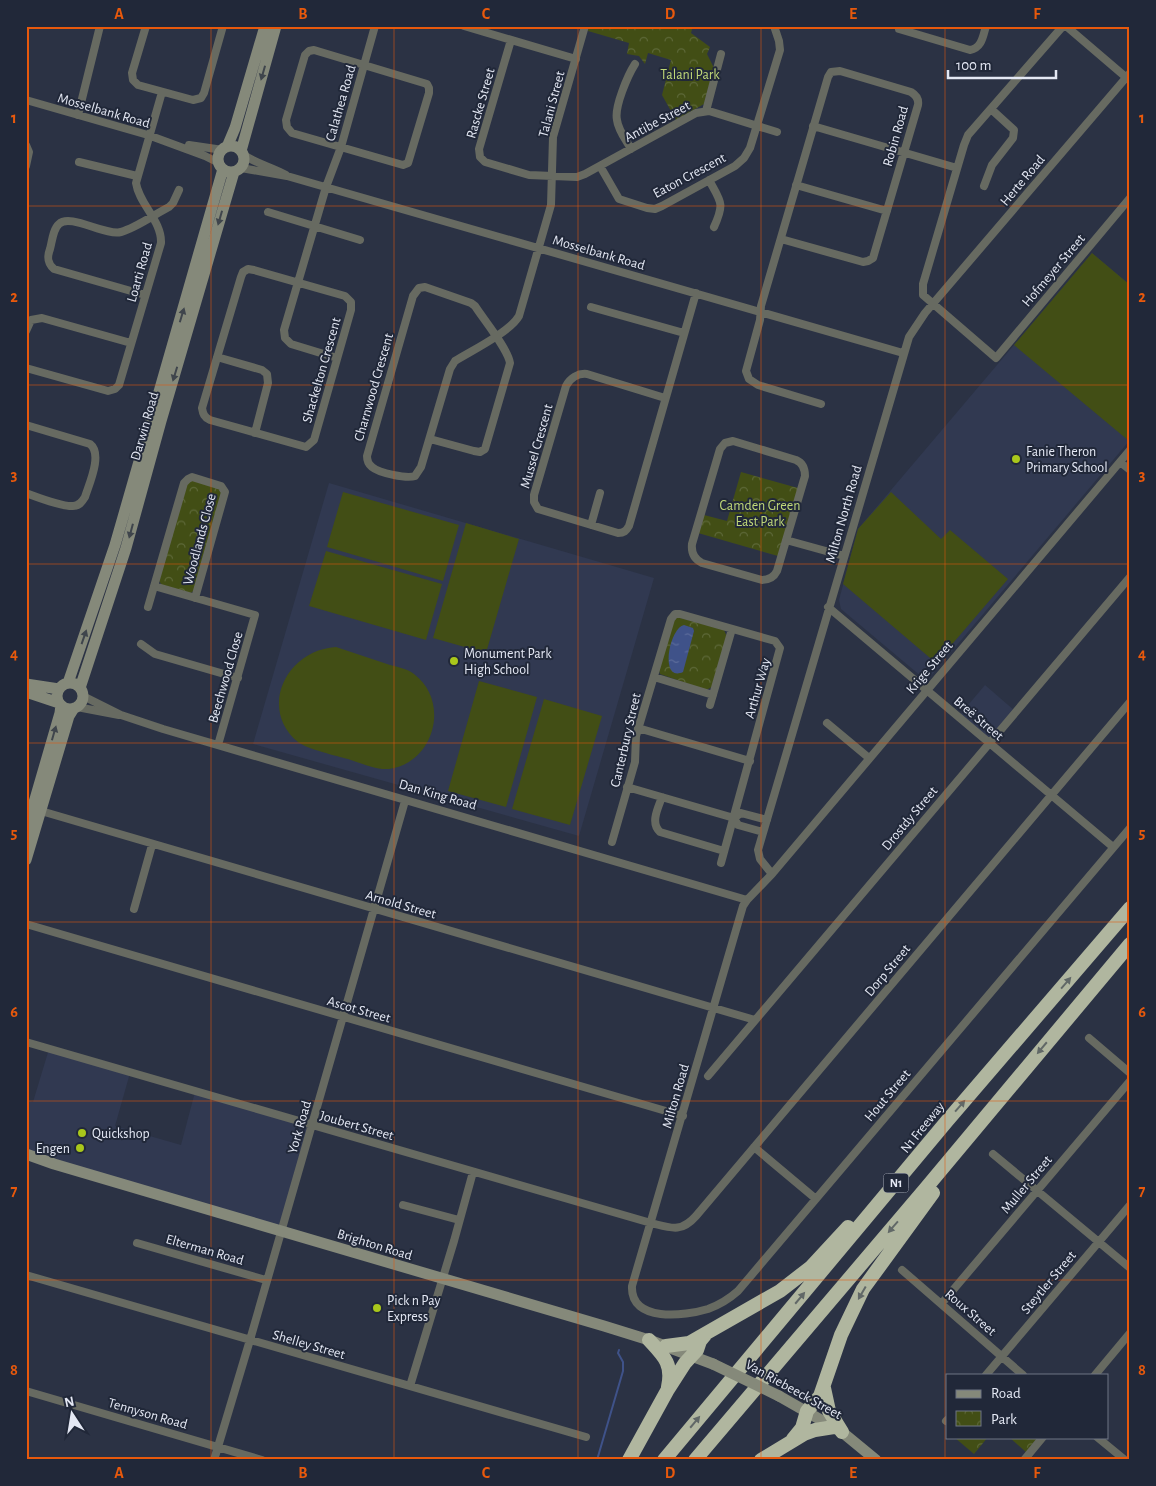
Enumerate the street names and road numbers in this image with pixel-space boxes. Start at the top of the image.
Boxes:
street label: Calathea Road [323,64,359,143]
street label: Rascke Street [464,66,498,140]
street label: Talani Street [536,69,568,139]
street label: Mosselbank Road [56,91,151,131]
street label: Antibe Street [622,99,693,145]
street label: Robin Road [881,104,911,168]
street label: Eaton Crescent [651,151,729,201]
street label: Herte Road [998,153,1048,209]
street label: Hofmeyer Street [1020,231,1088,310]
street label: Mosselbank Road [551,233,646,273]
street label: Loarti Road [125,241,155,304]
street label: Shackelton Crescent [300,316,344,425]
street label: Charnwood Crescent [352,331,396,443]
street label: Darwin Road [129,391,161,462]
street label: Mussel Crescent [518,402,556,490]
street label: Milton North Road [823,464,865,565]
street label: Woodlands Close [181,492,219,586]
street label: Beechwood Close [206,630,246,725]
street label: Krige Street [904,638,956,697]
street label: Arthur Way [743,656,773,720]
street label: Canterbury Street [608,691,644,789]
street label: Breë Street [951,694,1006,744]
street label: Dan King Road [397,777,478,813]
street label: Drostdy Street [879,784,941,853]
street label: Arnold Street [364,888,438,922]
street label: Dorp Street [862,942,914,999]
street label: Ascot Street [325,994,393,1026]
street label: Milton Road [660,1062,692,1130]
street label: Hout Street [862,1067,914,1124]
street label: York Road [286,1099,314,1155]
street label: N1 Freeway [898,1099,947,1156]
street label: Joubert Street [318,1109,396,1143]
street label: Muller Street [999,1153,1055,1216]
road number: N1 [884,1174,908,1192]
street label: Brighton Road [335,1227,414,1263]
street label: Elterman Road [164,1232,245,1268]
street label: Steytler Street [1019,1248,1079,1317]
street label: Roux Street [942,1287,999,1339]
street label: Shelley Street [271,1328,347,1362]
street label: Van Riebeeck Street [743,1358,844,1422]
street label: Tennyson Road [107,1396,189,1432]

